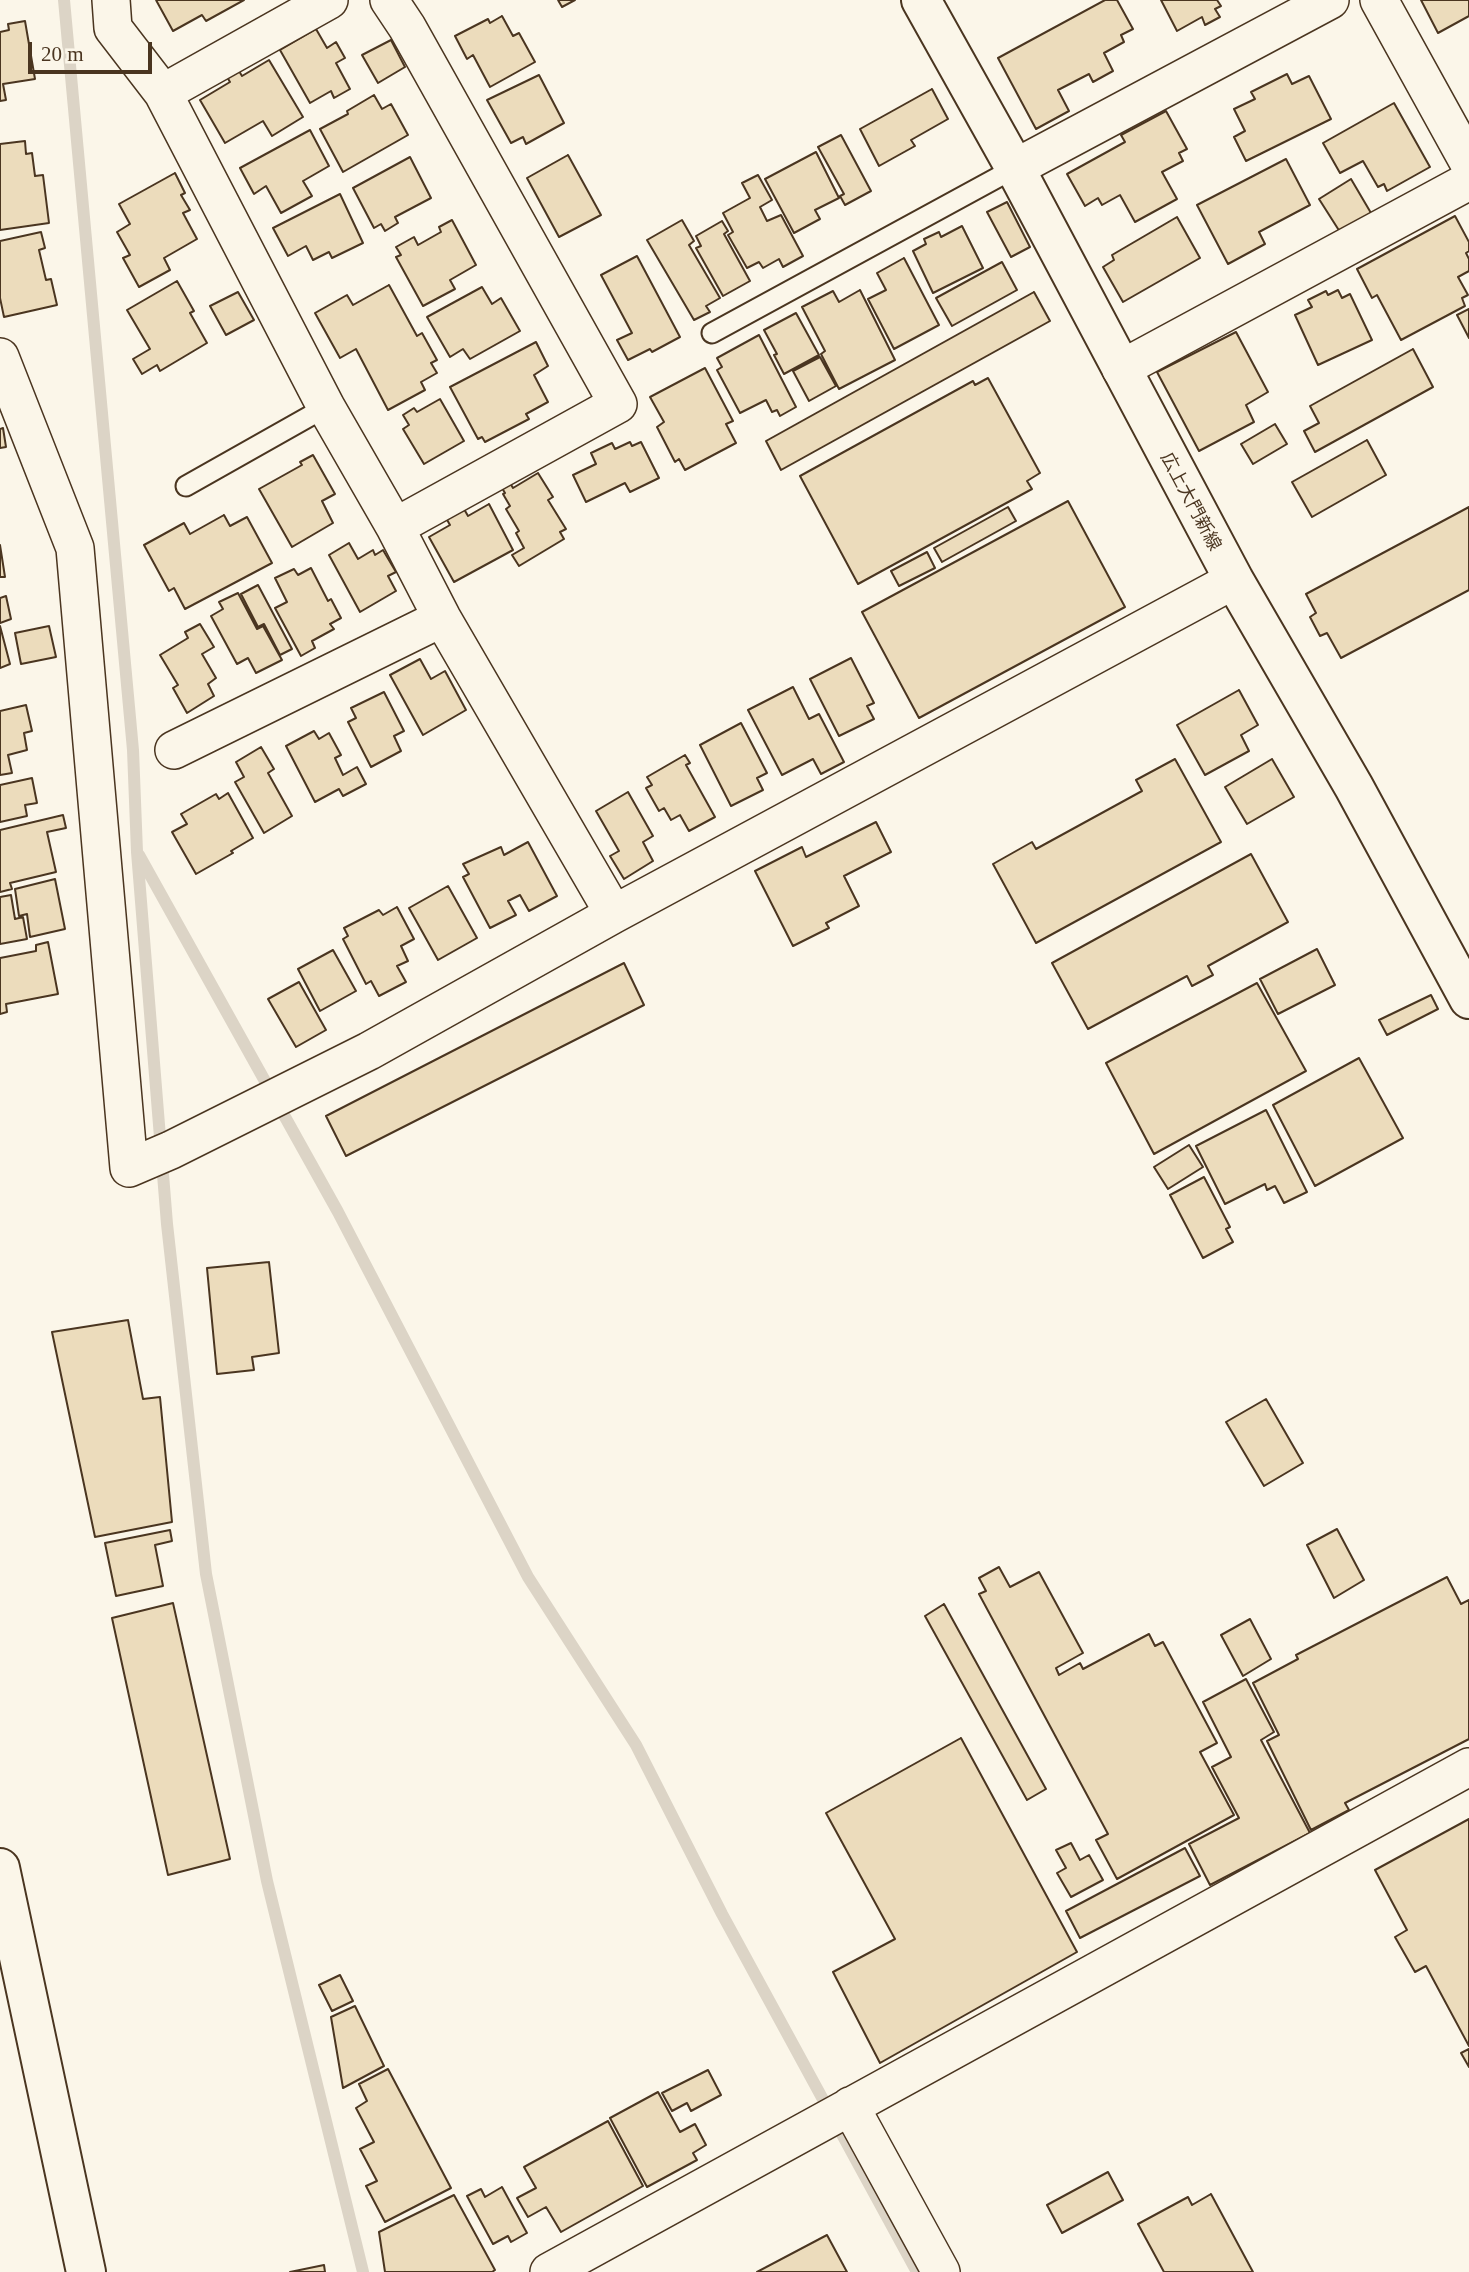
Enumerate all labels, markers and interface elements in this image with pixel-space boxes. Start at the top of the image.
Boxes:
scale bar [32,28,156,72]
text: 20 m [41,42,84,66]
street label: 広上大門新線 [1157,448,1227,554]

